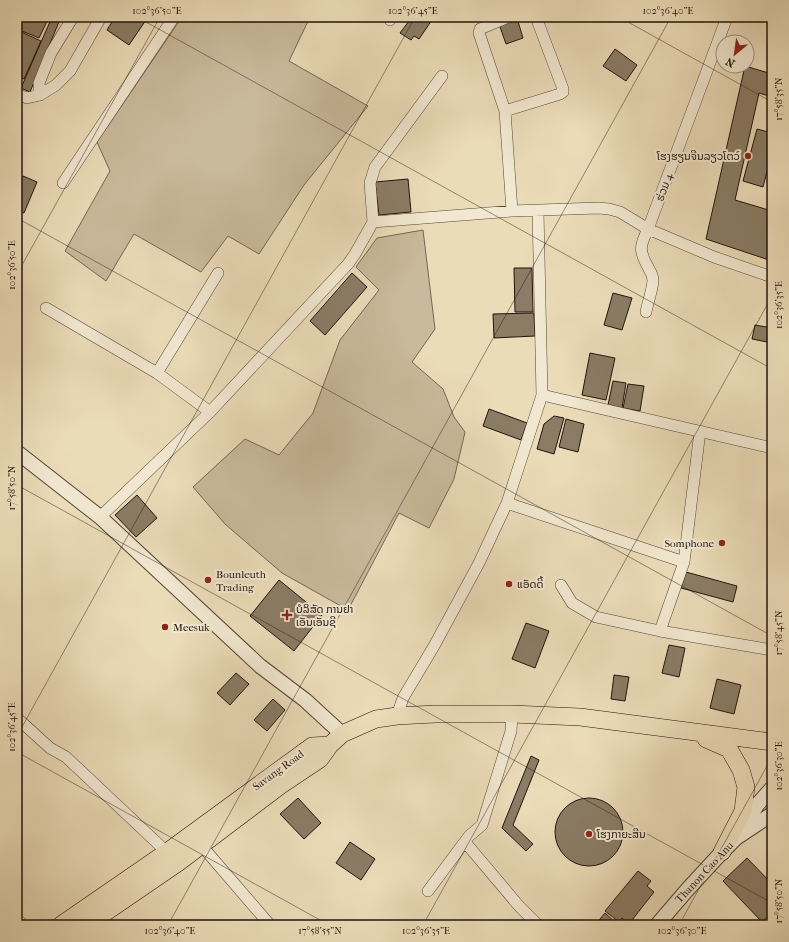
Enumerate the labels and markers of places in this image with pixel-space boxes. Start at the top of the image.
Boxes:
place label: ໂຮງຮຽນຈີນລຽວໂຕວ໌ [656,150,740,163]
marker: ໂຮງຮຽນຈີນລຽວໂຕວ໌ [743,151,753,161]
place label: Somphone [664,537,715,550]
marker: Somphone [717,538,727,548]
place label: Bounleuth Trading [216,568,267,594]
marker: Bounleuth Trading [203,575,213,585]
place label: ແອັດດີ້ [517,575,544,591]
marker: ແອັດດີ້ [504,579,514,589]
place label: ບໍລິສັດ ການຢາ ເອັນເອັນຊີ [296,603,353,629]
marker: ບໍລິສັດ ການຢາ ເອັນເອັນຊີ [281,609,293,621]
place label: Meesuk [173,621,210,634]
marker: Meesuk [160,622,170,632]
place label: ໂຮງກາຍະສີນ [596,828,646,841]
marker: ໂຮງກາຍະສີນ [584,829,594,839]

